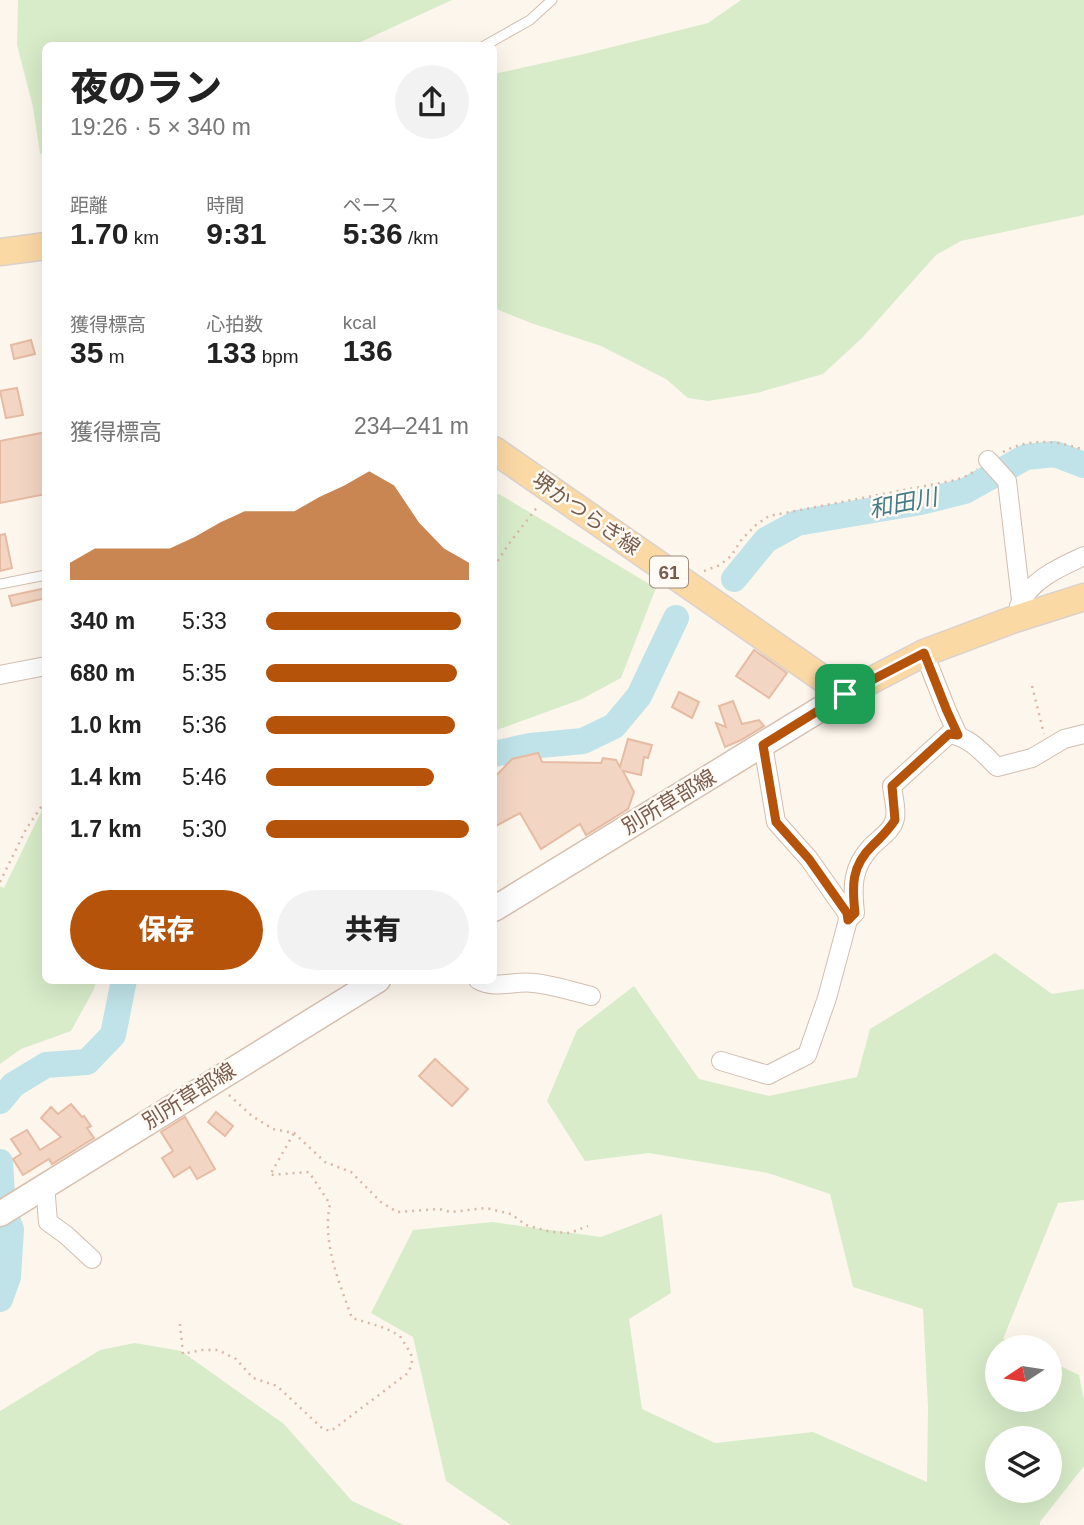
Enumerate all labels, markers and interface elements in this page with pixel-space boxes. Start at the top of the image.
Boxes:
button: share [395,65,469,139]
text: 夜のラン [70,67,222,109]
text: 19:26 · 5 × 340 m [70,114,251,140]
text: 距離 [70,195,108,216]
text: 時間 [206,195,244,216]
text: ペース [343,195,399,216]
text: 1.70 [70,217,128,250]
text: 9:31 [206,217,266,250]
text: 5:36 [343,217,403,250]
text: km [128,227,159,248]
text: /km [403,227,439,248]
text: kcal [343,312,376,333]
text: 獲得標高 [70,314,146,335]
text: 心拍数 [206,314,263,335]
text: 136 [343,334,393,367]
text: 35 [70,336,103,369]
text: 133 [206,336,256,369]
text: m [103,346,124,367]
text: bpm [256,346,299,367]
text: 234–241 m [354,413,469,439]
text: 獲得標高 [70,419,162,445]
street label: 堺かつらぎ線 [528,468,644,559]
water label: 和田川 [867,483,942,522]
road number: 61 [650,556,688,587]
text: 340 m [70,608,135,634]
text: 5:33 [182,608,227,634]
text: 680 m [70,660,135,686]
text: 5:35 [182,660,227,686]
pin [815,664,875,724]
icon: arrive [826,675,864,713]
text: 1.0 km [70,712,142,738]
text: 5:36 [182,712,227,738]
text: 1.4 km [70,764,142,790]
text: 5:46 [182,764,227,790]
street label: 別所草部線 [618,765,720,838]
text: 1.7 km [70,816,142,842]
text: 5:30 [182,816,227,842]
button: 保存 [70,890,263,970]
button: 共有 [277,890,469,970]
street label: 別所草部線 [138,1058,239,1133]
north arrow [985,1335,1062,1412]
map controls [985,1335,1062,1503]
button: layers [985,1426,1062,1503]

